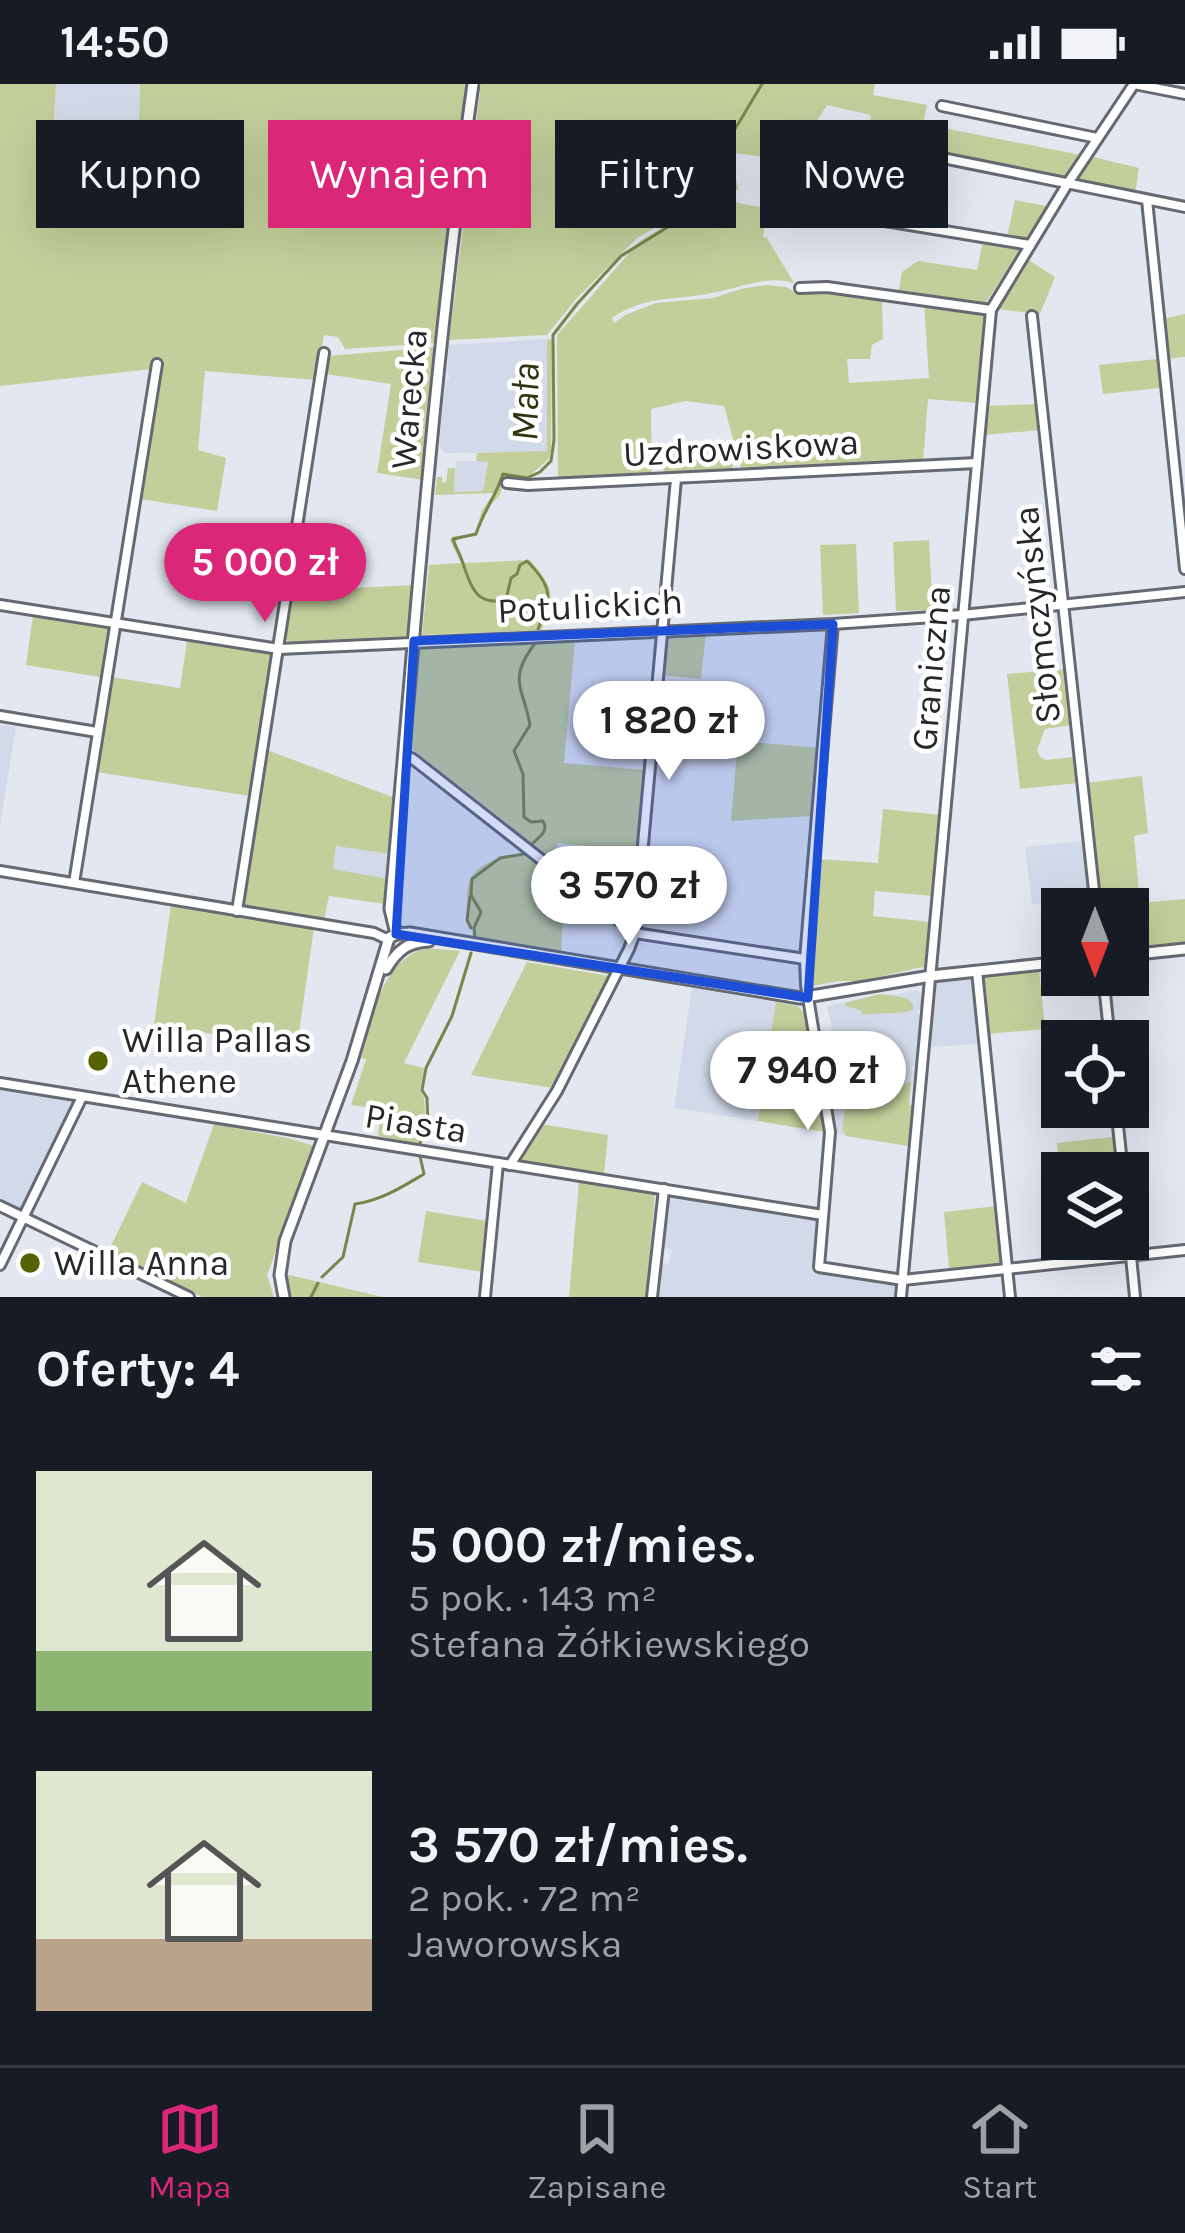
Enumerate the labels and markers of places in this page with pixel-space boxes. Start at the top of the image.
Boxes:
pin: 5 000 zł [141,523,389,625]
pin: 1 820 zł [545,681,793,783]
pin: 3 570 zł [505,846,753,948]
place label: Willa Pallas Athene [122,1019,312,1102]
pin: 7 940 zł [684,1031,932,1133]
marker: Willa Pallas Athene [85,1048,111,1074]
place label: Willa Anna [54,1242,229,1284]
marker: Willa Anna [17,1250,43,1276]

